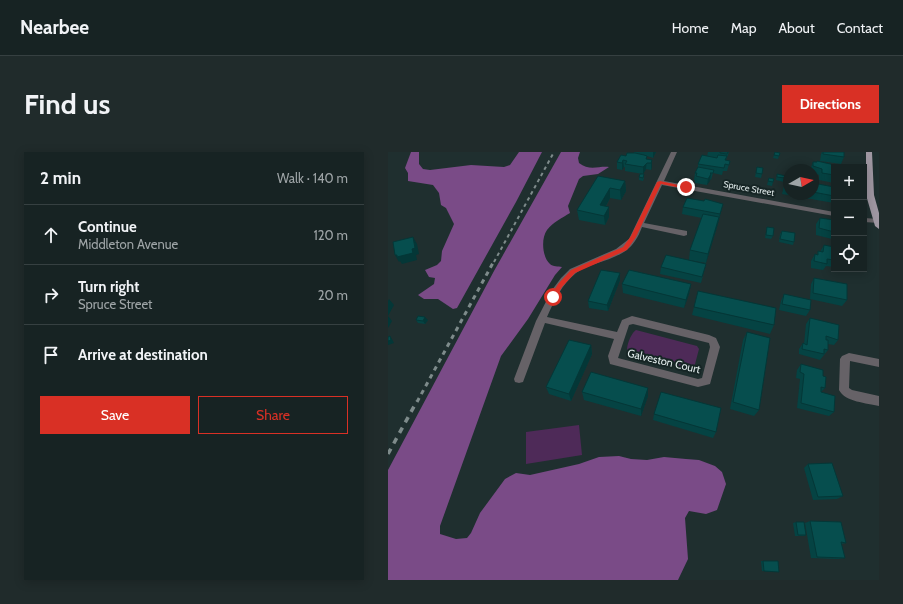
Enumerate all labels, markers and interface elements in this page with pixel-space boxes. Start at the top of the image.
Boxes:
text: Nearbee [20,16,89,39]
text: Home [672,19,709,37]
text: Map [731,19,756,37]
text: About [778,19,815,37]
text: Contact [837,19,883,37]
button: Directions [782,85,879,123]
text: Find us [24,87,110,121]
north arrow [783,164,819,200]
map controls [831,164,867,272]
button: + [831,164,867,200]
text: 2 min [40,168,81,188]
text: Walk · 140 m [277,170,348,186]
route end [677,178,695,196]
street label: Spruce Street [723,178,775,198]
button: − [831,200,867,236]
text: Continue [78,218,137,236]
icon: ahead [40,224,62,246]
text: 120 m [314,227,348,243]
text: Middleton Avenue [78,236,178,252]
button: locate [831,236,867,272]
text: Turn right [78,278,139,296]
icon: right [40,284,62,306]
text: 20 m [318,287,348,303]
route start [544,288,562,306]
text: Spruce Street [78,296,152,312]
icon: arrive [40,344,62,366]
text: Arrive at destination [78,346,208,364]
street label: Galveston Court [626,346,702,376]
button: Save [40,396,190,434]
button: Share [198,396,348,434]

